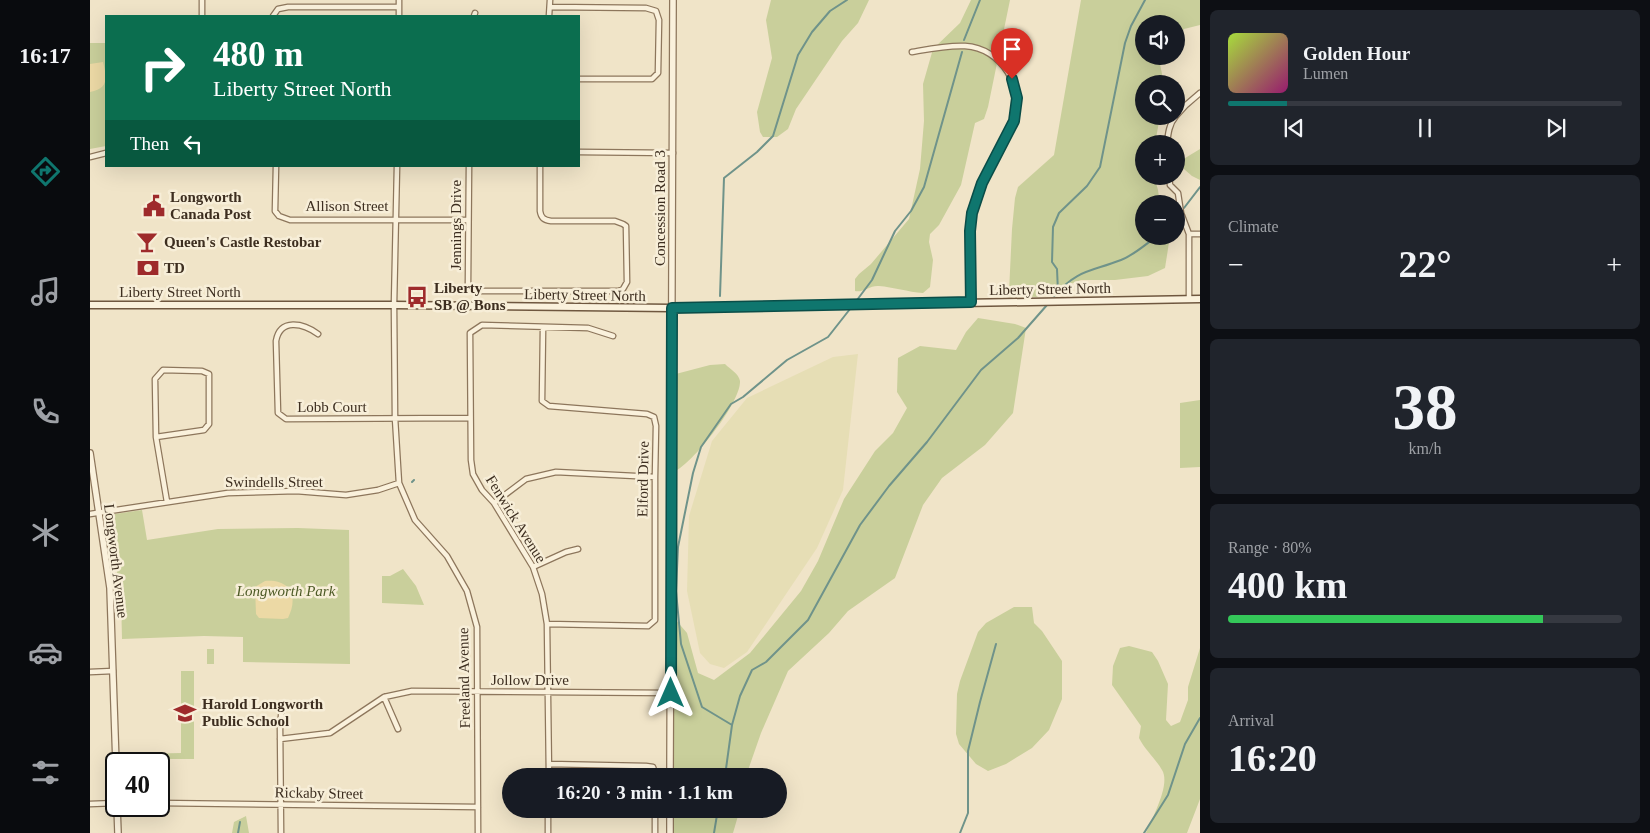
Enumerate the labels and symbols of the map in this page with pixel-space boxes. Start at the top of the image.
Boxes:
pin [991,28,1033,79]
street label: Concession Road 3 [652,150,668,266]
street label: Jennings Drive [448,179,464,270]
place label: Longworth Canada Post [170,189,251,222]
public building icon: Longworth Canada Post [141,193,167,219]
street label: Allison Street [306,198,389,214]
bar icon: Queen's Castle Restobar [134,229,160,255]
place label: Queen's Castle Restobar [164,234,322,250]
bank icon: TD [135,255,161,281]
place label: TD [164,260,185,276]
place label: Liberty SB @ Bons [434,280,506,313]
street label: Liberty Street North [989,280,1111,298]
street label: Liberty Street North [119,284,241,300]
bus stop icon: Liberty SB @ Bons [404,284,430,310]
street label: Liberty Street North [524,286,646,304]
street label: Lobb Court [297,399,368,415]
street label: Elford Drive [634,440,652,517]
street label: Fenwick Avenue [483,472,549,566]
street label: Swindells Street [225,474,324,490]
street label: Longworth Avenue [101,503,131,619]
park label: Longworth Park [236,583,336,599]
street label: Freeland Avenue [455,627,473,729]
position arrow [644,666,696,718]
street label: Jollow Drive [491,672,569,688]
place label: Harold Longworth Public School [202,696,324,729]
school or university icon: Harold Longworth Public School [172,700,198,726]
speed limit sign: 40 [105,752,170,817]
street label: Rickaby Street [274,784,364,802]

